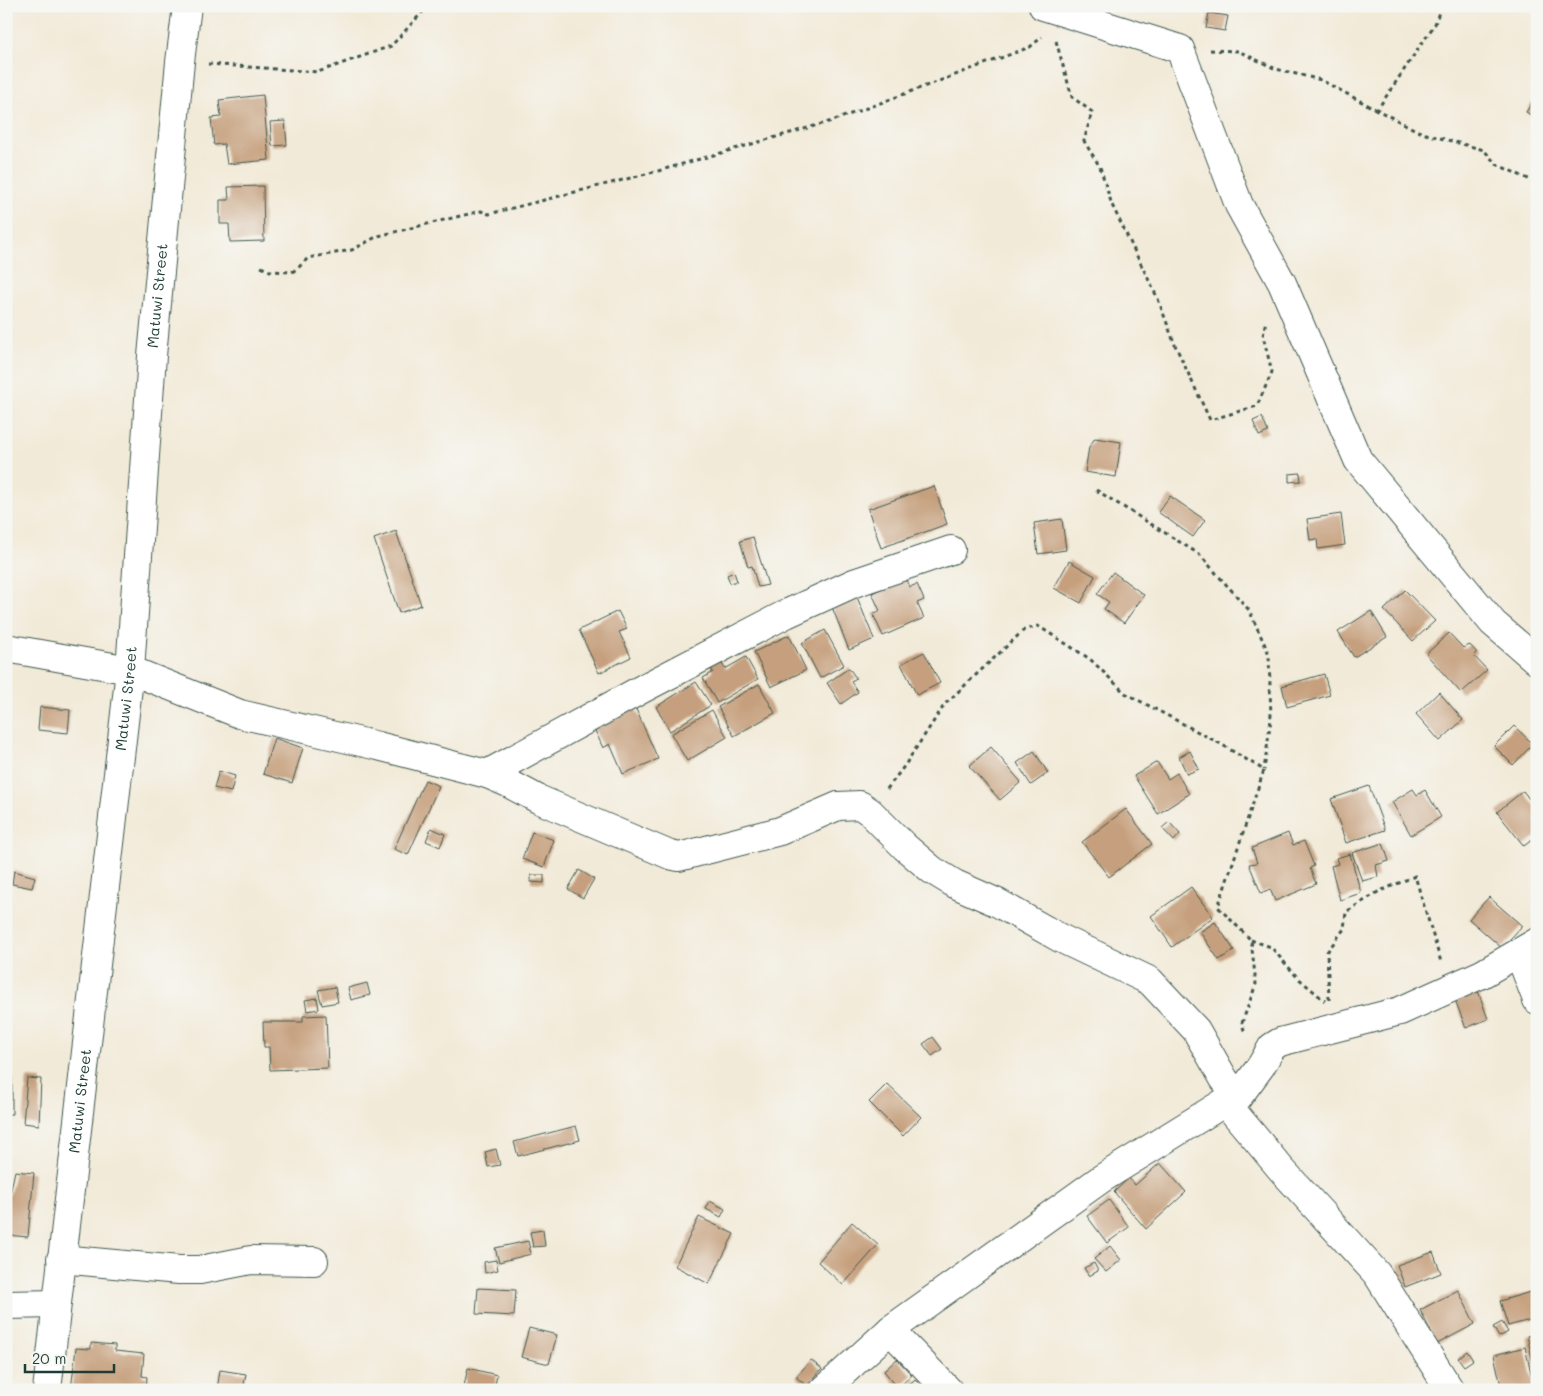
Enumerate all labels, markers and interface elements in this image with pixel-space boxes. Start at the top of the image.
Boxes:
street label: Matuwi Street [142,243,172,349]
street label: Matuwi Street [110,646,141,752]
street label: Matuwi Street [63,1048,95,1154]
scale bar [25,1341,114,1373]
text: 20 m [32,1348,66,1368]

